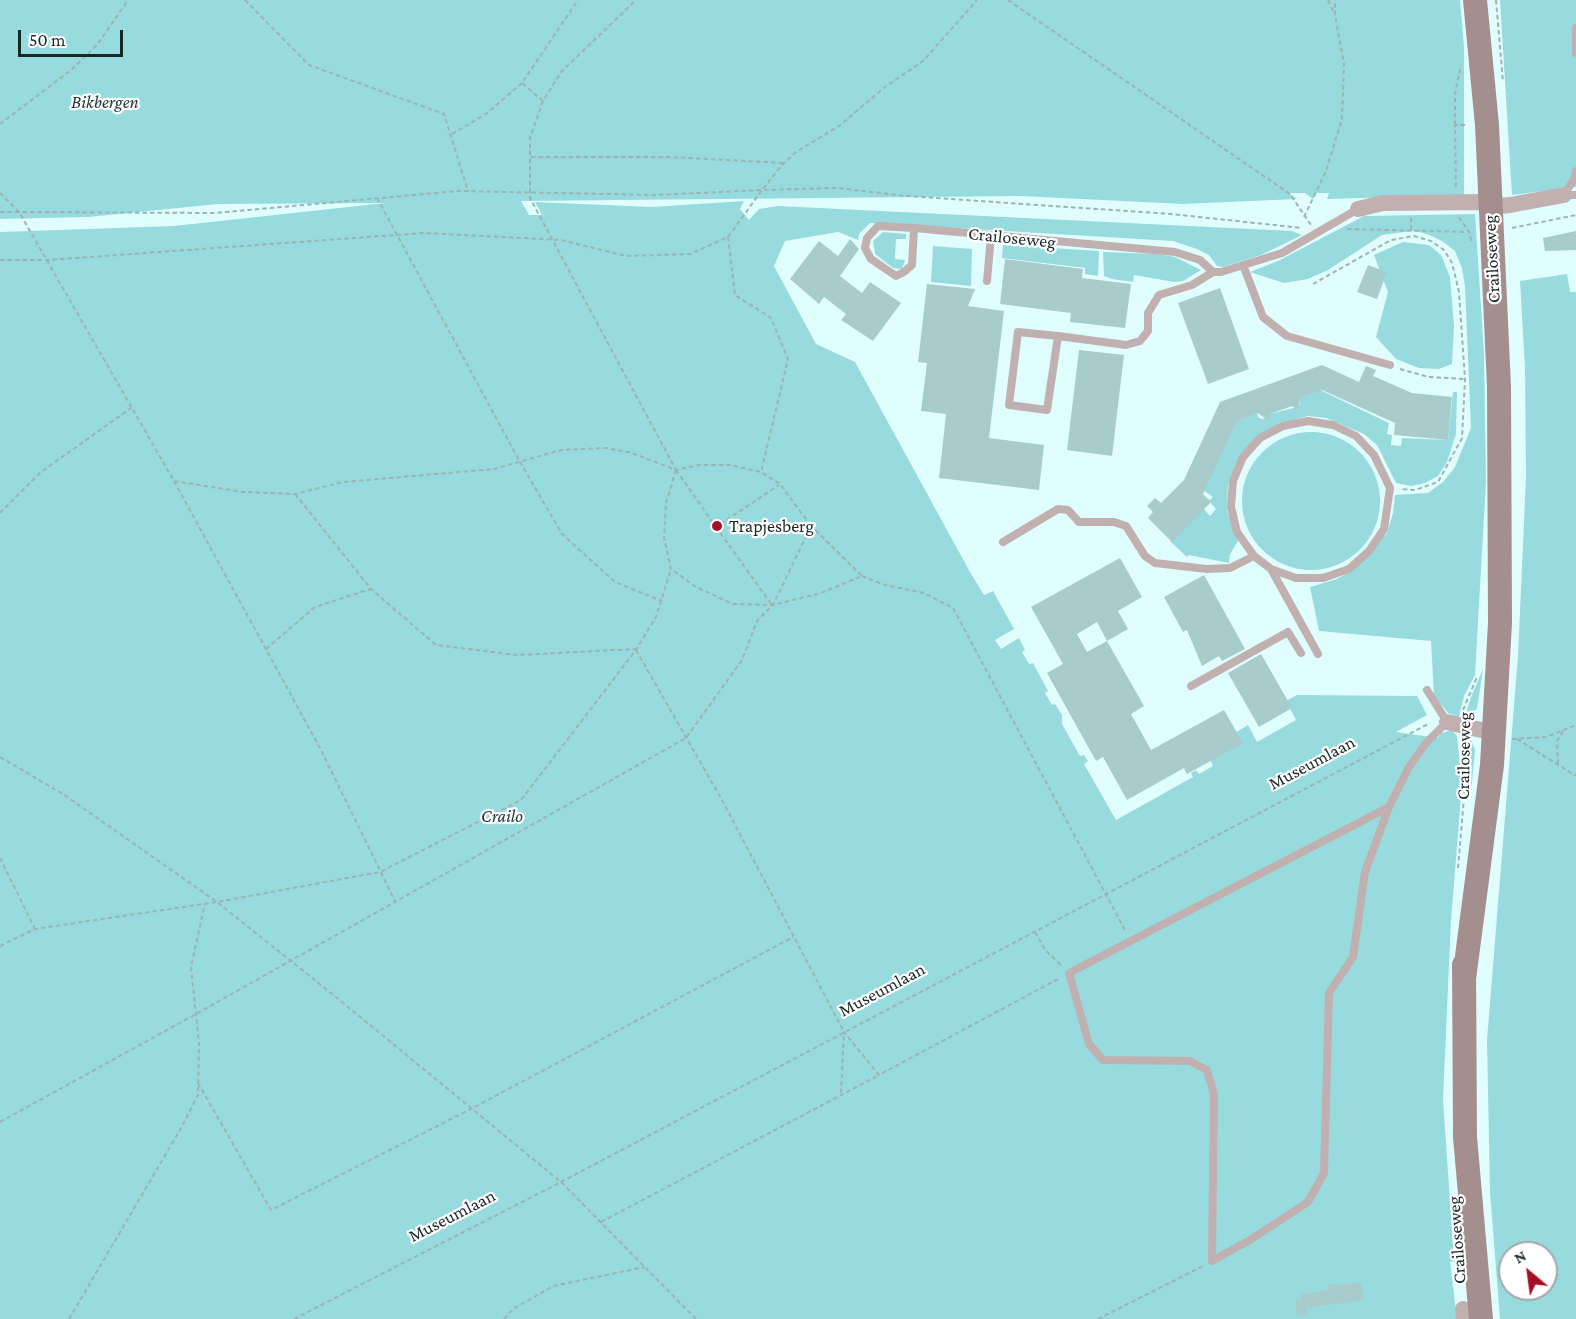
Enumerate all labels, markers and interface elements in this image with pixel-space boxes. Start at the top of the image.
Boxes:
scale bar [21,18,126,56]
text: 50 m [29,30,66,50]
park label: Bikbergen [71,91,139,113]
street label: Crailoseweg [1479,214,1505,304]
street label: Crailoseweg [967,223,1057,253]
place label: Trapjesberg [729,515,814,537]
marker: Trapjesberg [710,519,724,533]
street label: Crailoseweg [1452,712,1476,800]
street label: Museumlaan [1265,731,1359,795]
park label: Crailo [481,805,523,827]
street label: Museumlaan [835,958,929,1022]
street label: Museumlaan [405,1185,499,1247]
street label: Crailoseweg [1443,1195,1471,1285]
north arrow [1498,1241,1558,1301]
text: N [1511,1246,1529,1267]

